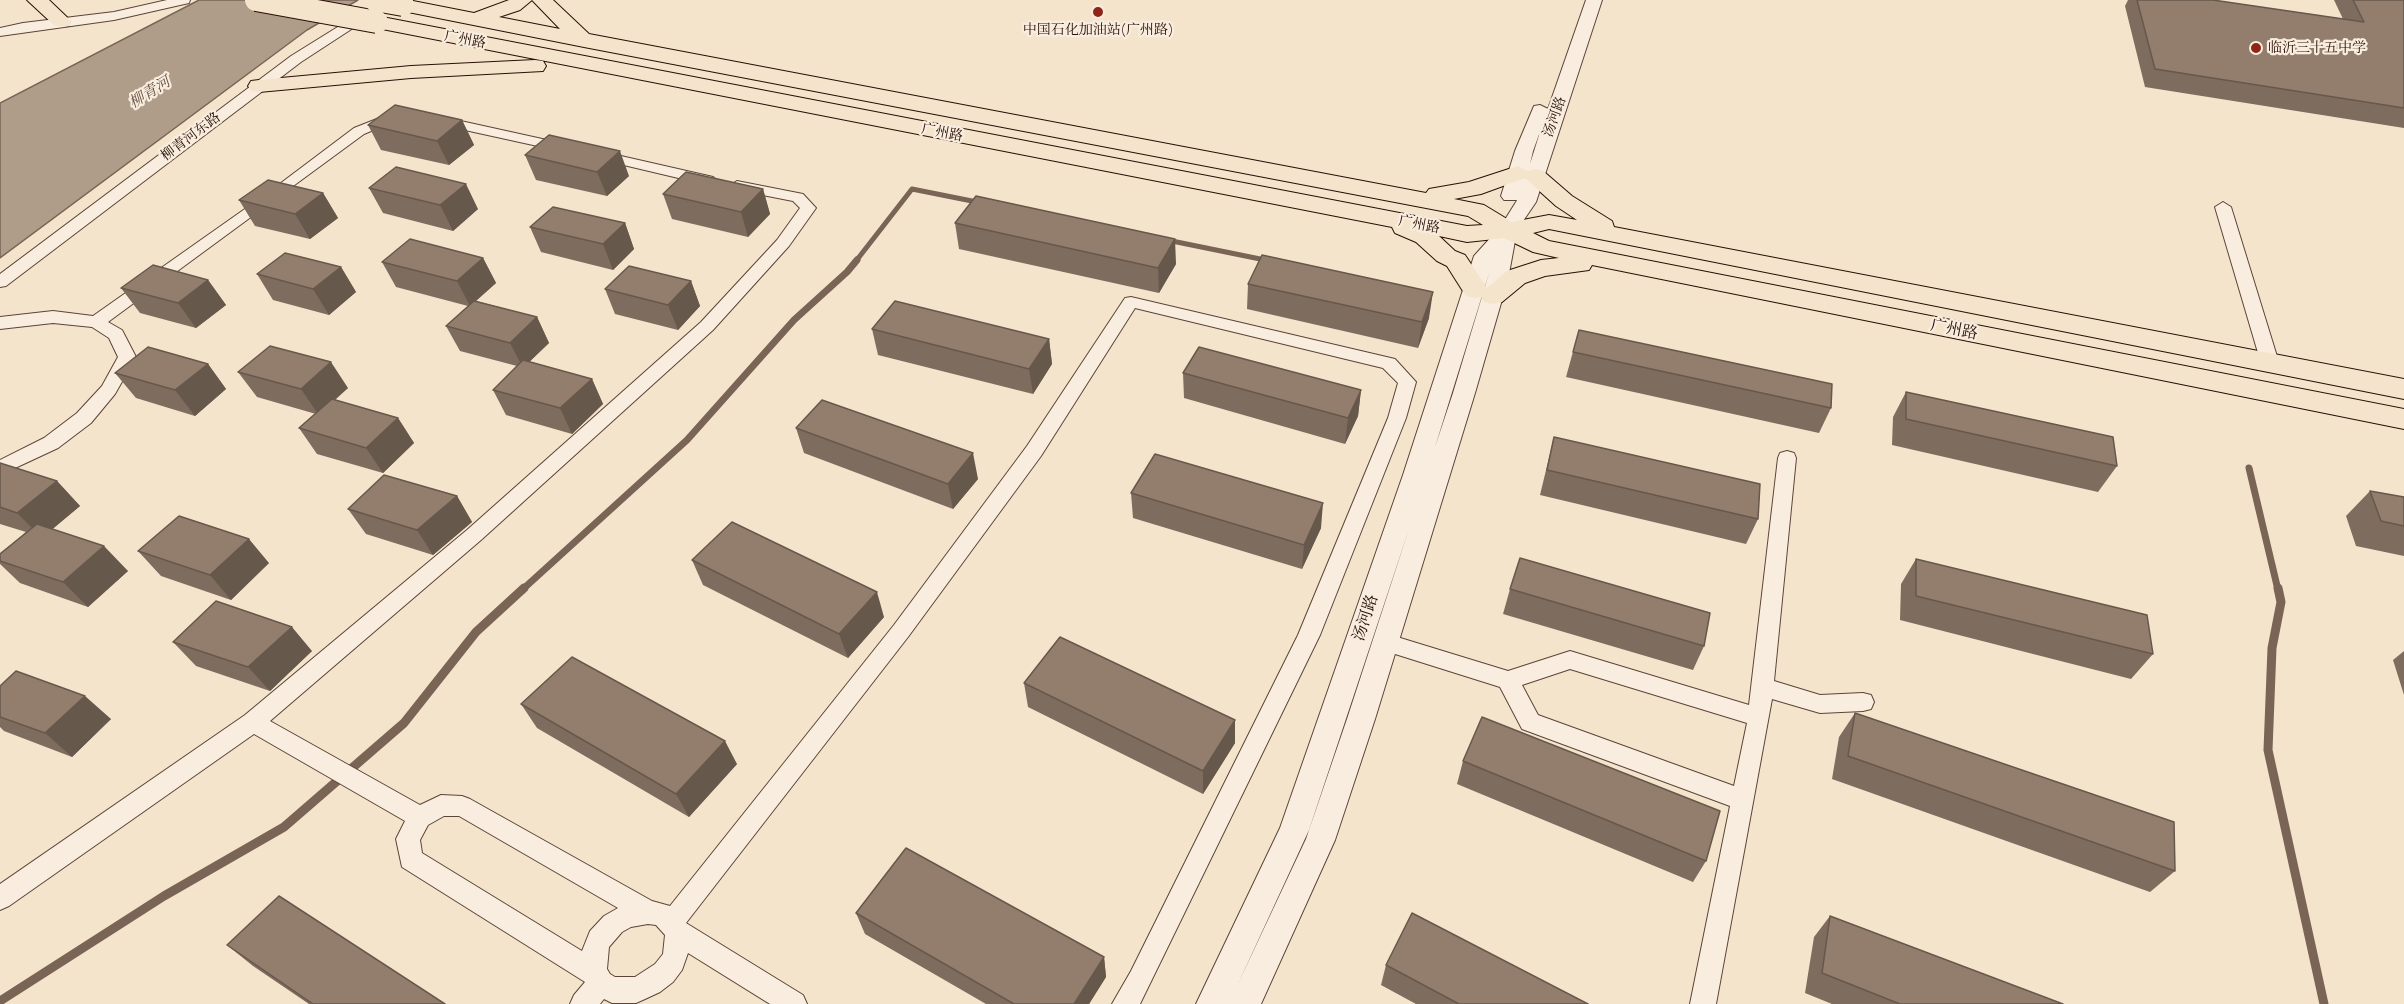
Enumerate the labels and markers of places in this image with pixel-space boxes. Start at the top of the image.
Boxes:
marker: 中国石化加油站(广州路) [1091,5,1105,19]
place label: 中国石化加油站(广州路) [1023,22,1173,38]
place label: 临沂三十五中学 [2268,40,2366,56]
marker: 临沂三十五中学 [2249,41,2263,55]

